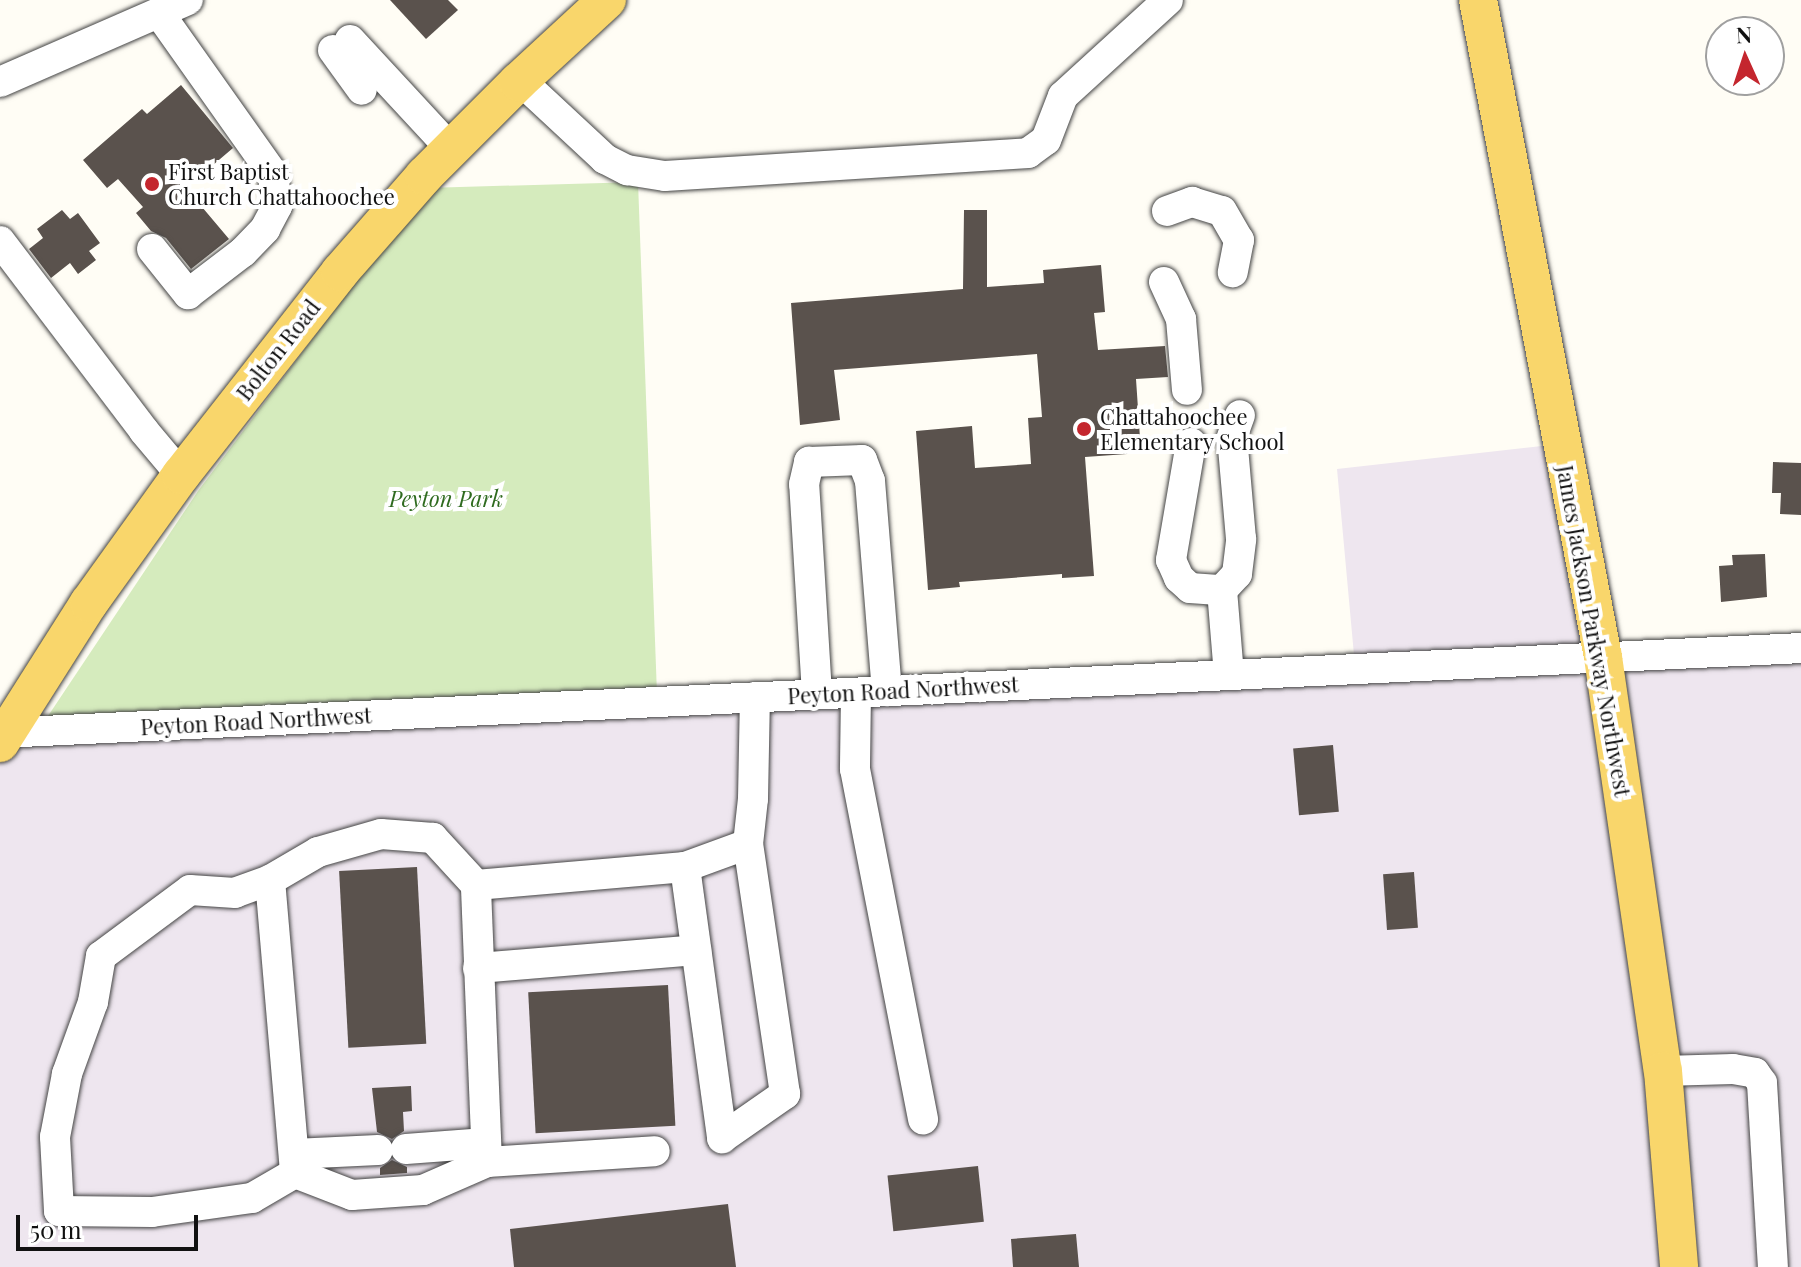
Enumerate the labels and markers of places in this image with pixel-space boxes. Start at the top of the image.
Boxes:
place label: First Baptist Church Chattahoochee [168,158,395,210]
marker: First Baptist Church Chattahoochee [143,175,161,193]
place label: Chattahoochee Elementary School [1100,403,1285,454]
marker: Chattahoochee Elementary School [1075,420,1093,438]

